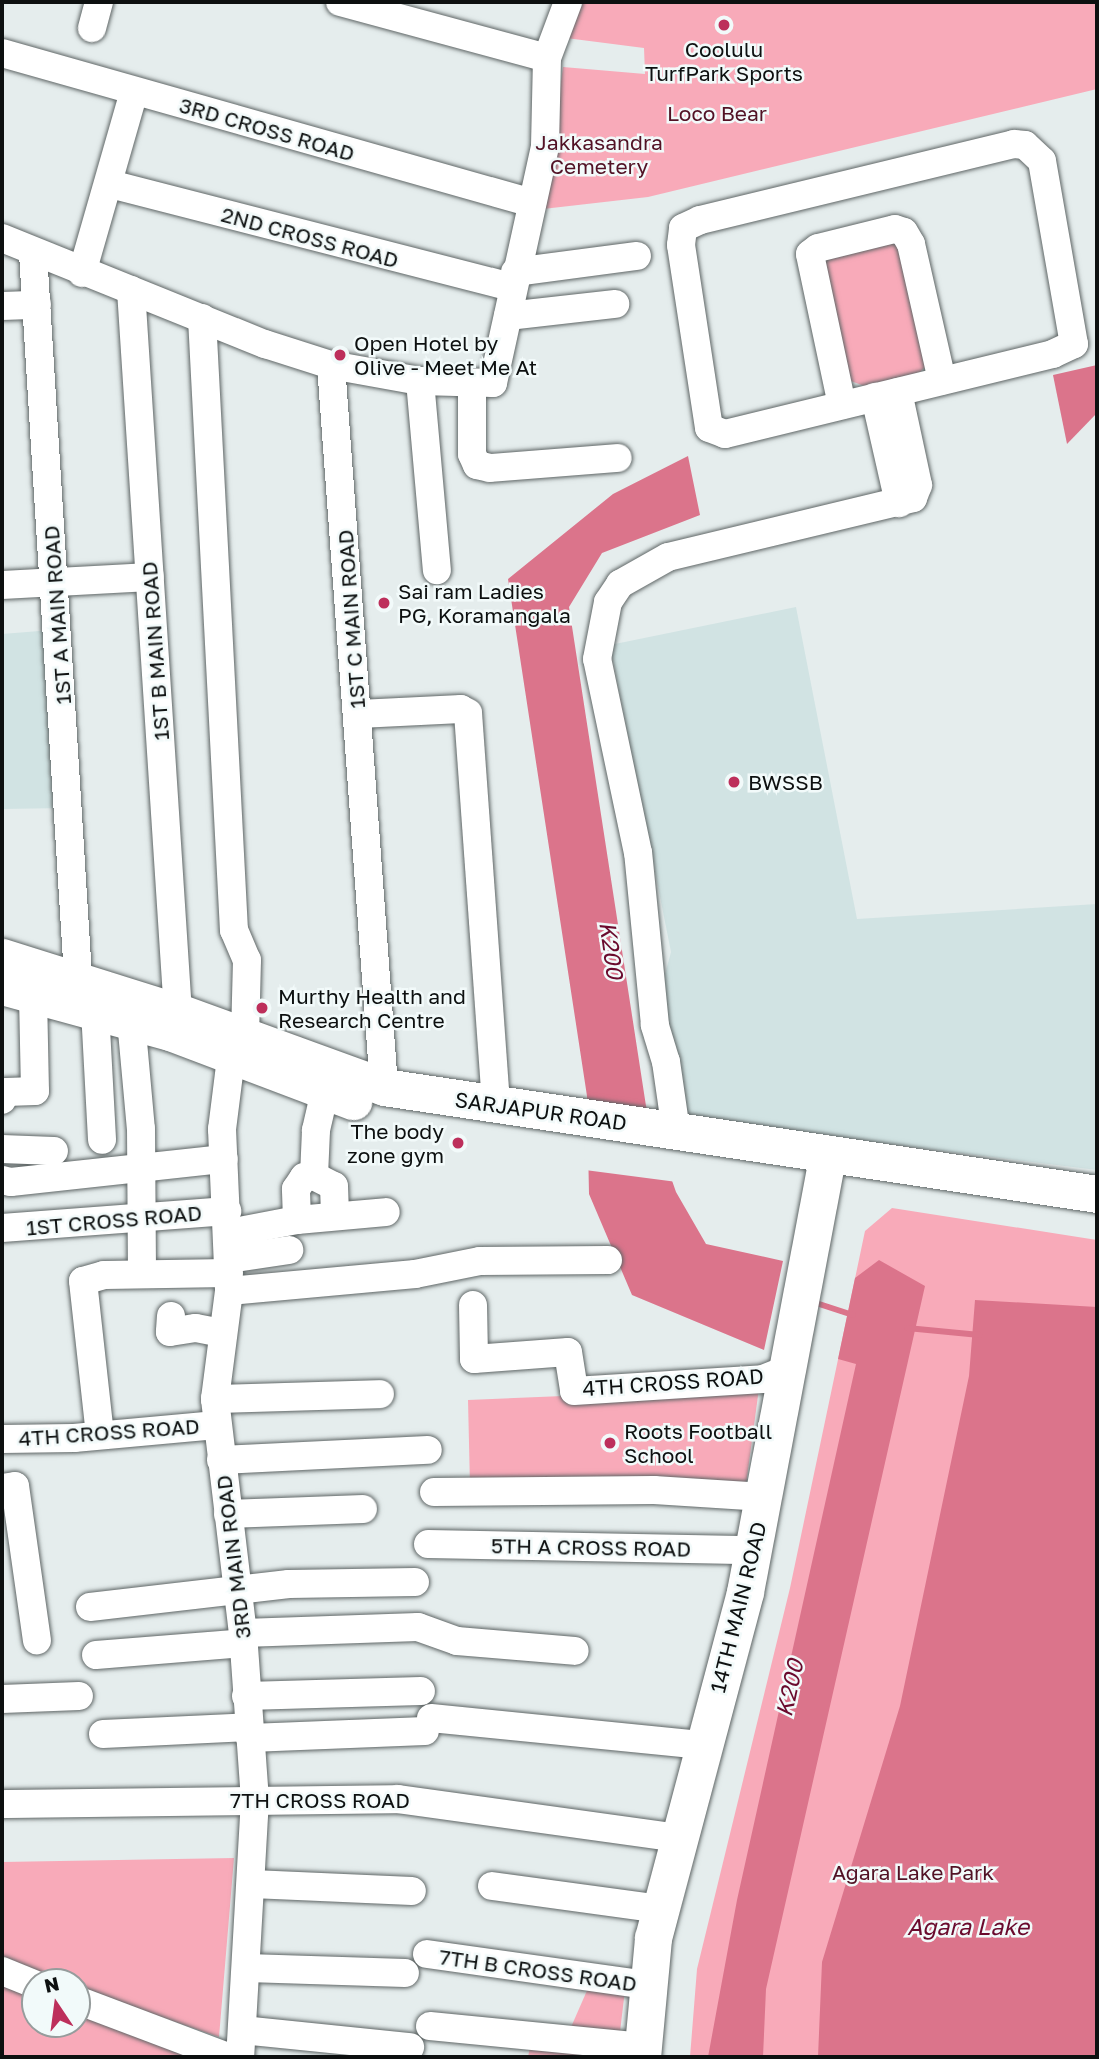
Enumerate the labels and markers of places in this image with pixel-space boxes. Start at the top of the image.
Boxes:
marker: Coolulu TurfPark Sports [716,17,732,33]
place label: Coolulu TurfPark Sports [645,36,803,86]
place label: Open Hotel by Olive - Meet Me At [354,330,537,380]
marker: Open Hotel by Olive - Meet Me At [332,347,348,363]
place label: Sai ram Ladies PG, Koramangala [398,578,571,628]
marker: Sai ram Ladies PG, Koramangala [376,595,392,611]
place label: BWSSB [748,769,823,795]
marker: BWSSB [726,774,742,790]
place label: Murthy Health and Research Centre [278,983,466,1033]
marker: Murthy Health and Research Centre [252,998,272,1018]
place label: The body zone gym [347,1118,444,1168]
marker: The body zone gym [450,1135,466,1151]
place label: Roots Football School [624,1418,772,1468]
marker: Roots Football School [602,1435,618,1451]

